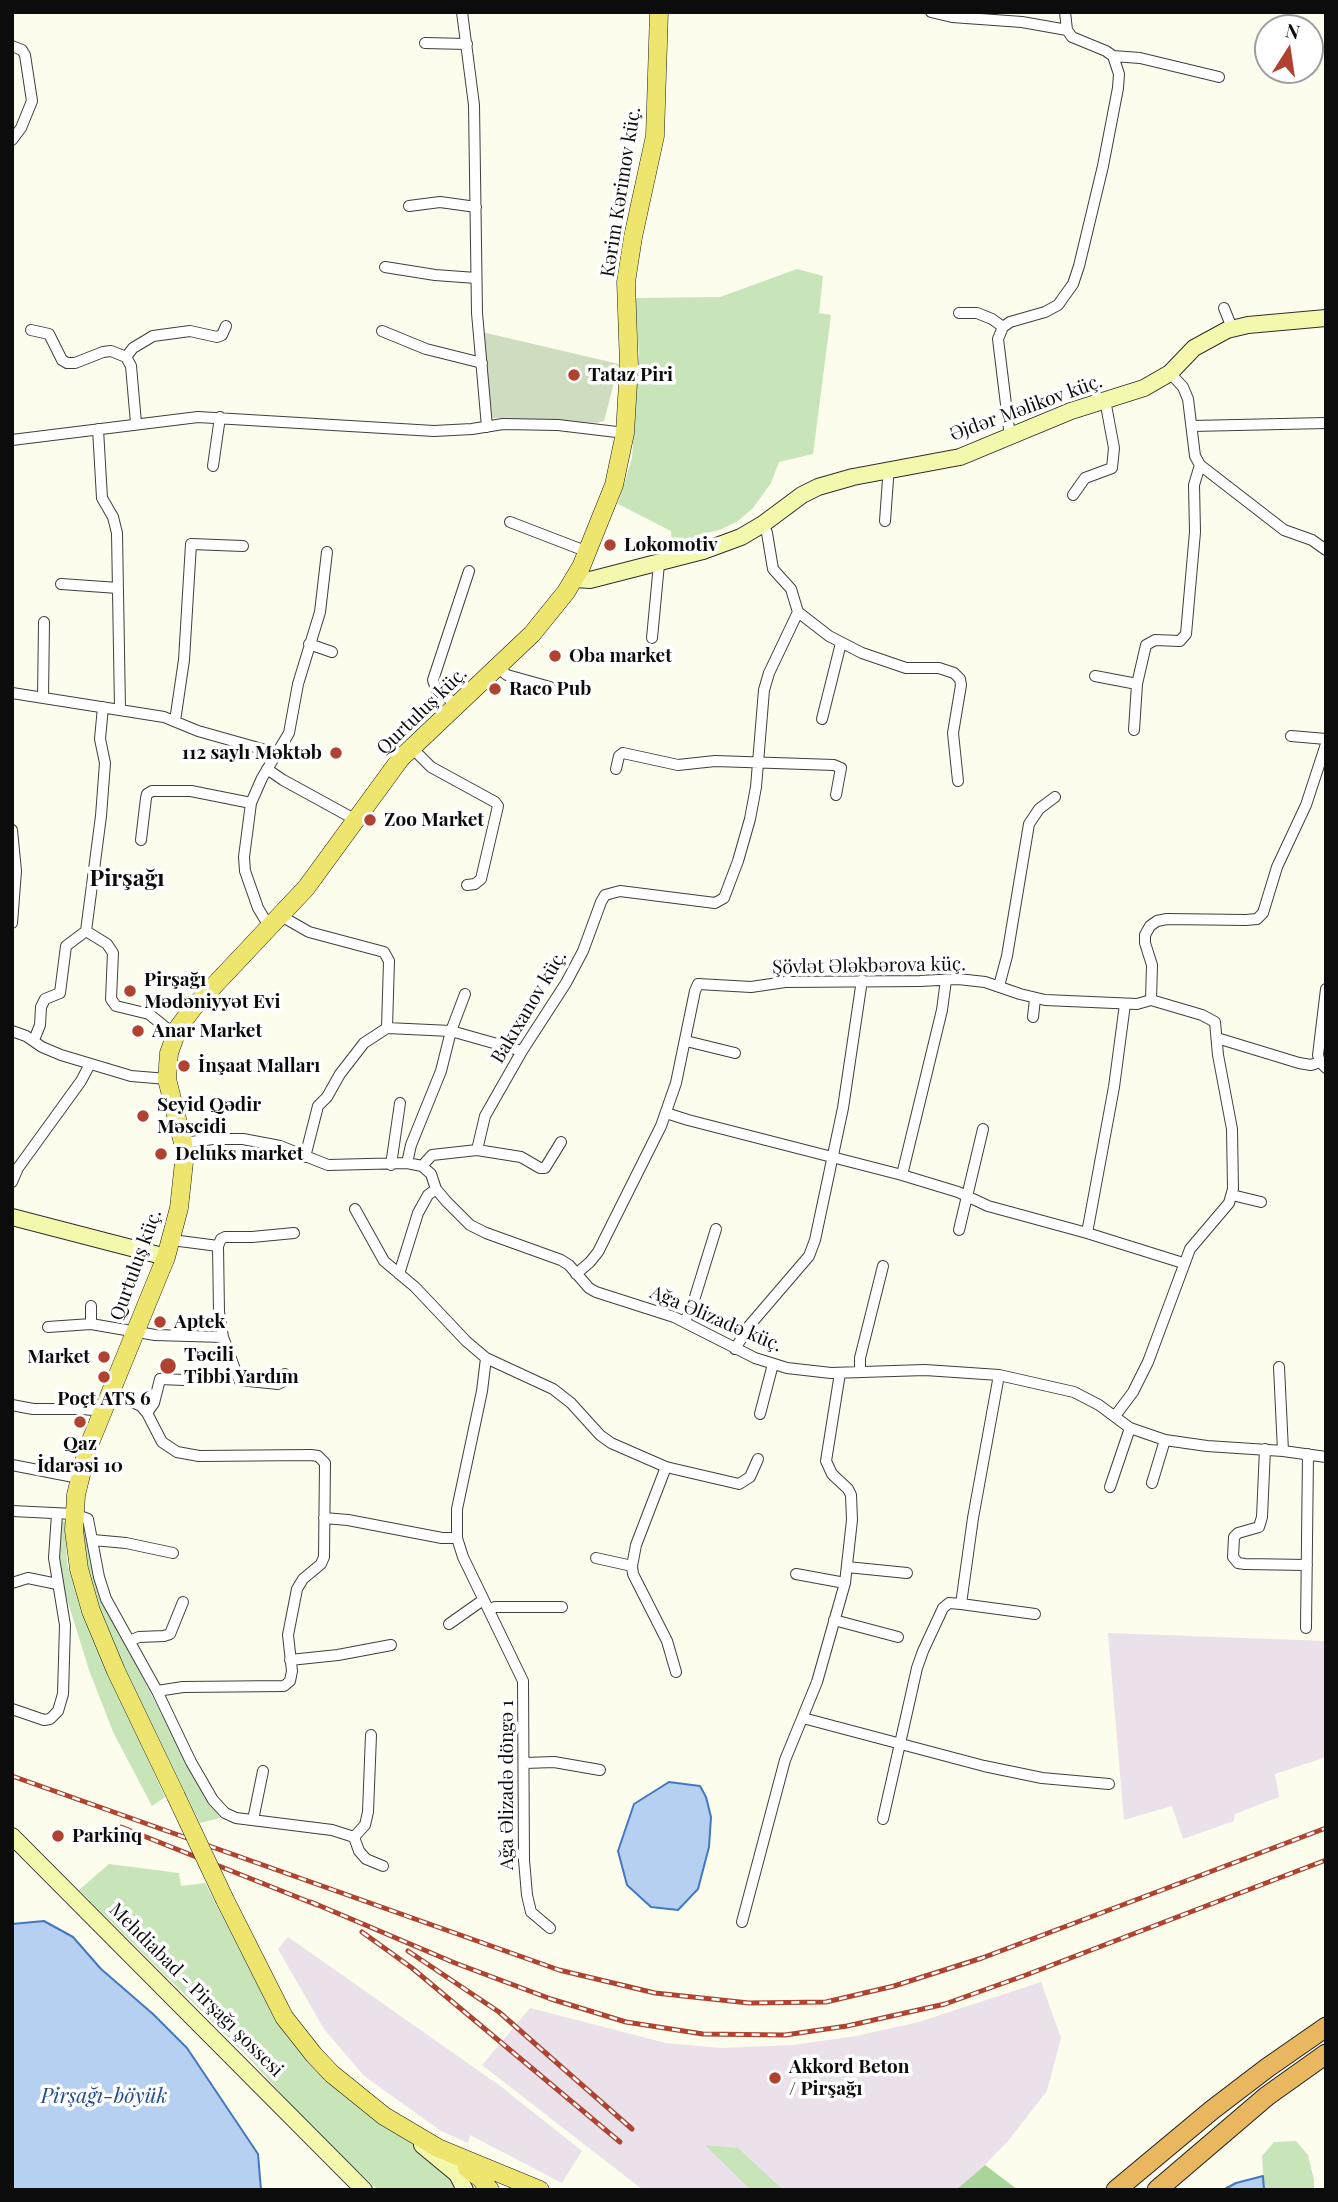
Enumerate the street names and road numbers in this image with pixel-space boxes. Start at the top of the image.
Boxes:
street label: Kərim Kərimov küç. [596,105,646,279]
street label: Əjdər Məlikov küç. [947,370,1105,446]
street label: Qurtuluş küç. [372,662,472,760]
street label: Bakıxanov küç. [486,946,572,1068]
street label: Şövlət Ələkbərova küç. [772,953,966,979]
street label: Qurtuluş küç. [105,1206,167,1324]
street label: Ağa Əlizadə küç. [647,1281,785,1357]
street label: Ağa Əlizadə döngə 1 [496,1700,518,1870]
street label: Mehdiabad - Pirşağı şossesi [104,1898,288,2082]

